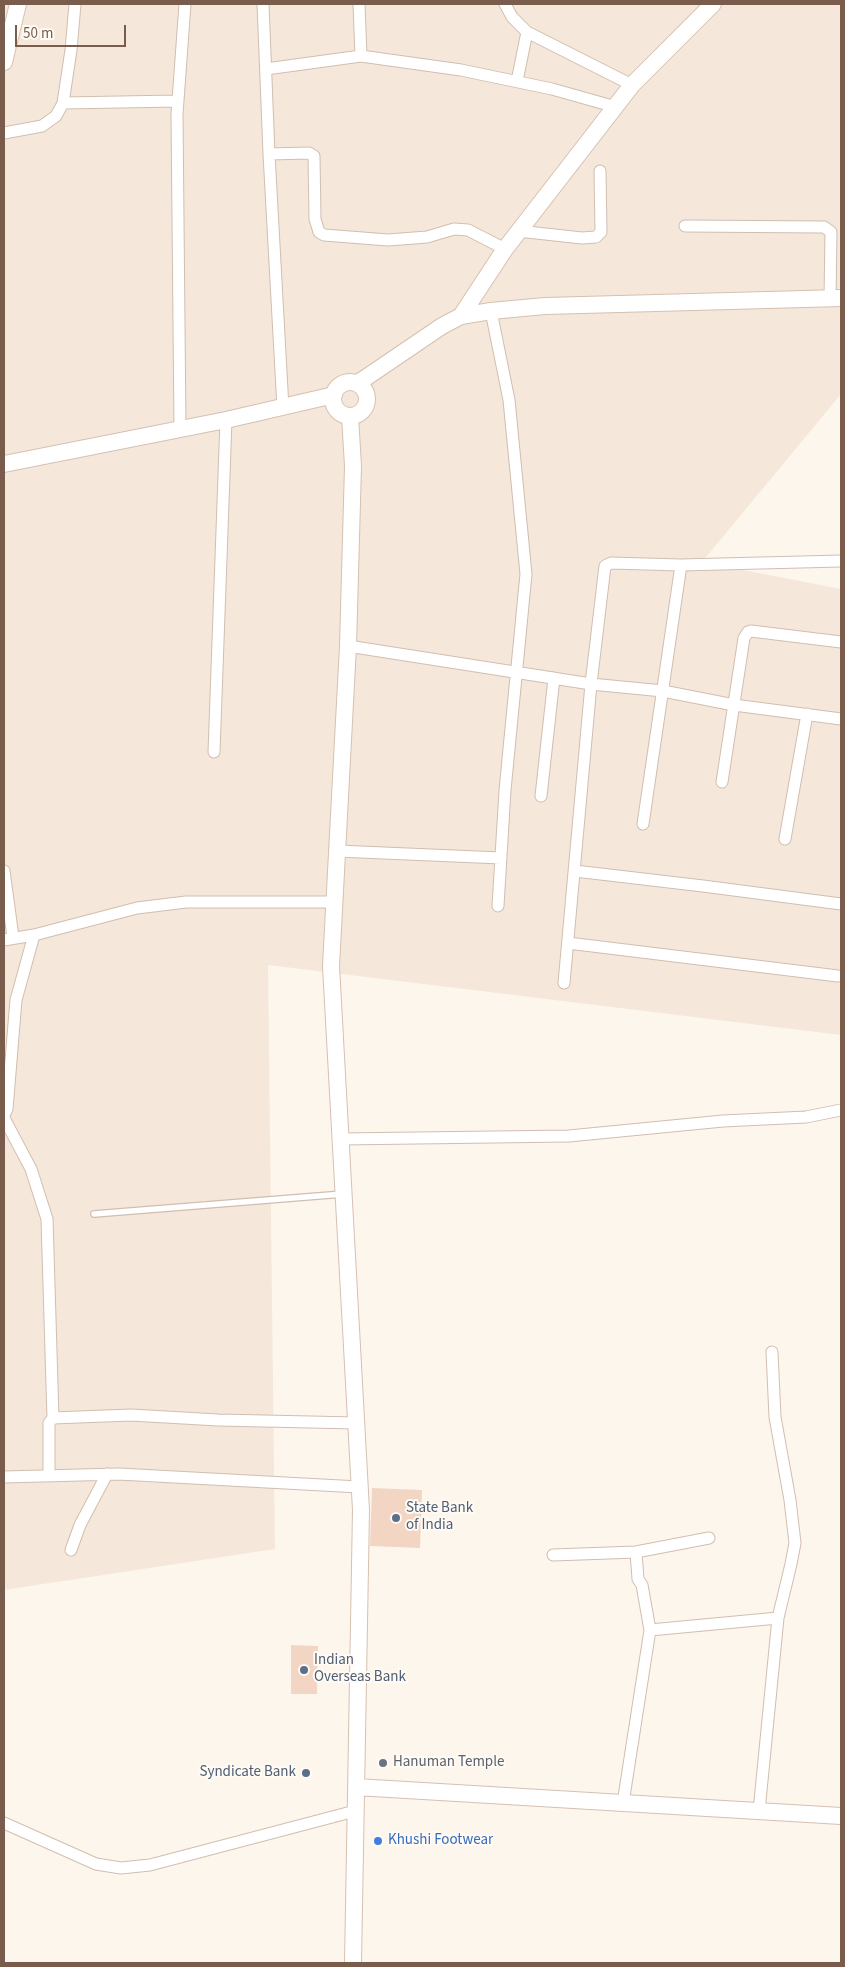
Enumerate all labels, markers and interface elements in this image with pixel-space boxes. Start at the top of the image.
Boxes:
scale bar [18,15,129,47]
text: 50 m [23,23,53,44]
place label: State Bank of India [406,1500,473,1535]
marker: State Bank of India [390,1512,402,1524]
place label: Indian Overseas Bank [314,1652,406,1687]
marker: Indian Overseas Bank [298,1664,310,1676]
place label: Hanuman Temple [393,1754,504,1772]
marker: Hanuman Temple [377,1757,389,1769]
place label: Syndicate Bank [199,1764,296,1782]
marker: Syndicate Bank [300,1767,312,1779]
place label: Khushi Footwear [388,1832,493,1850]
marker: Khushi Footwear [372,1835,384,1847]

